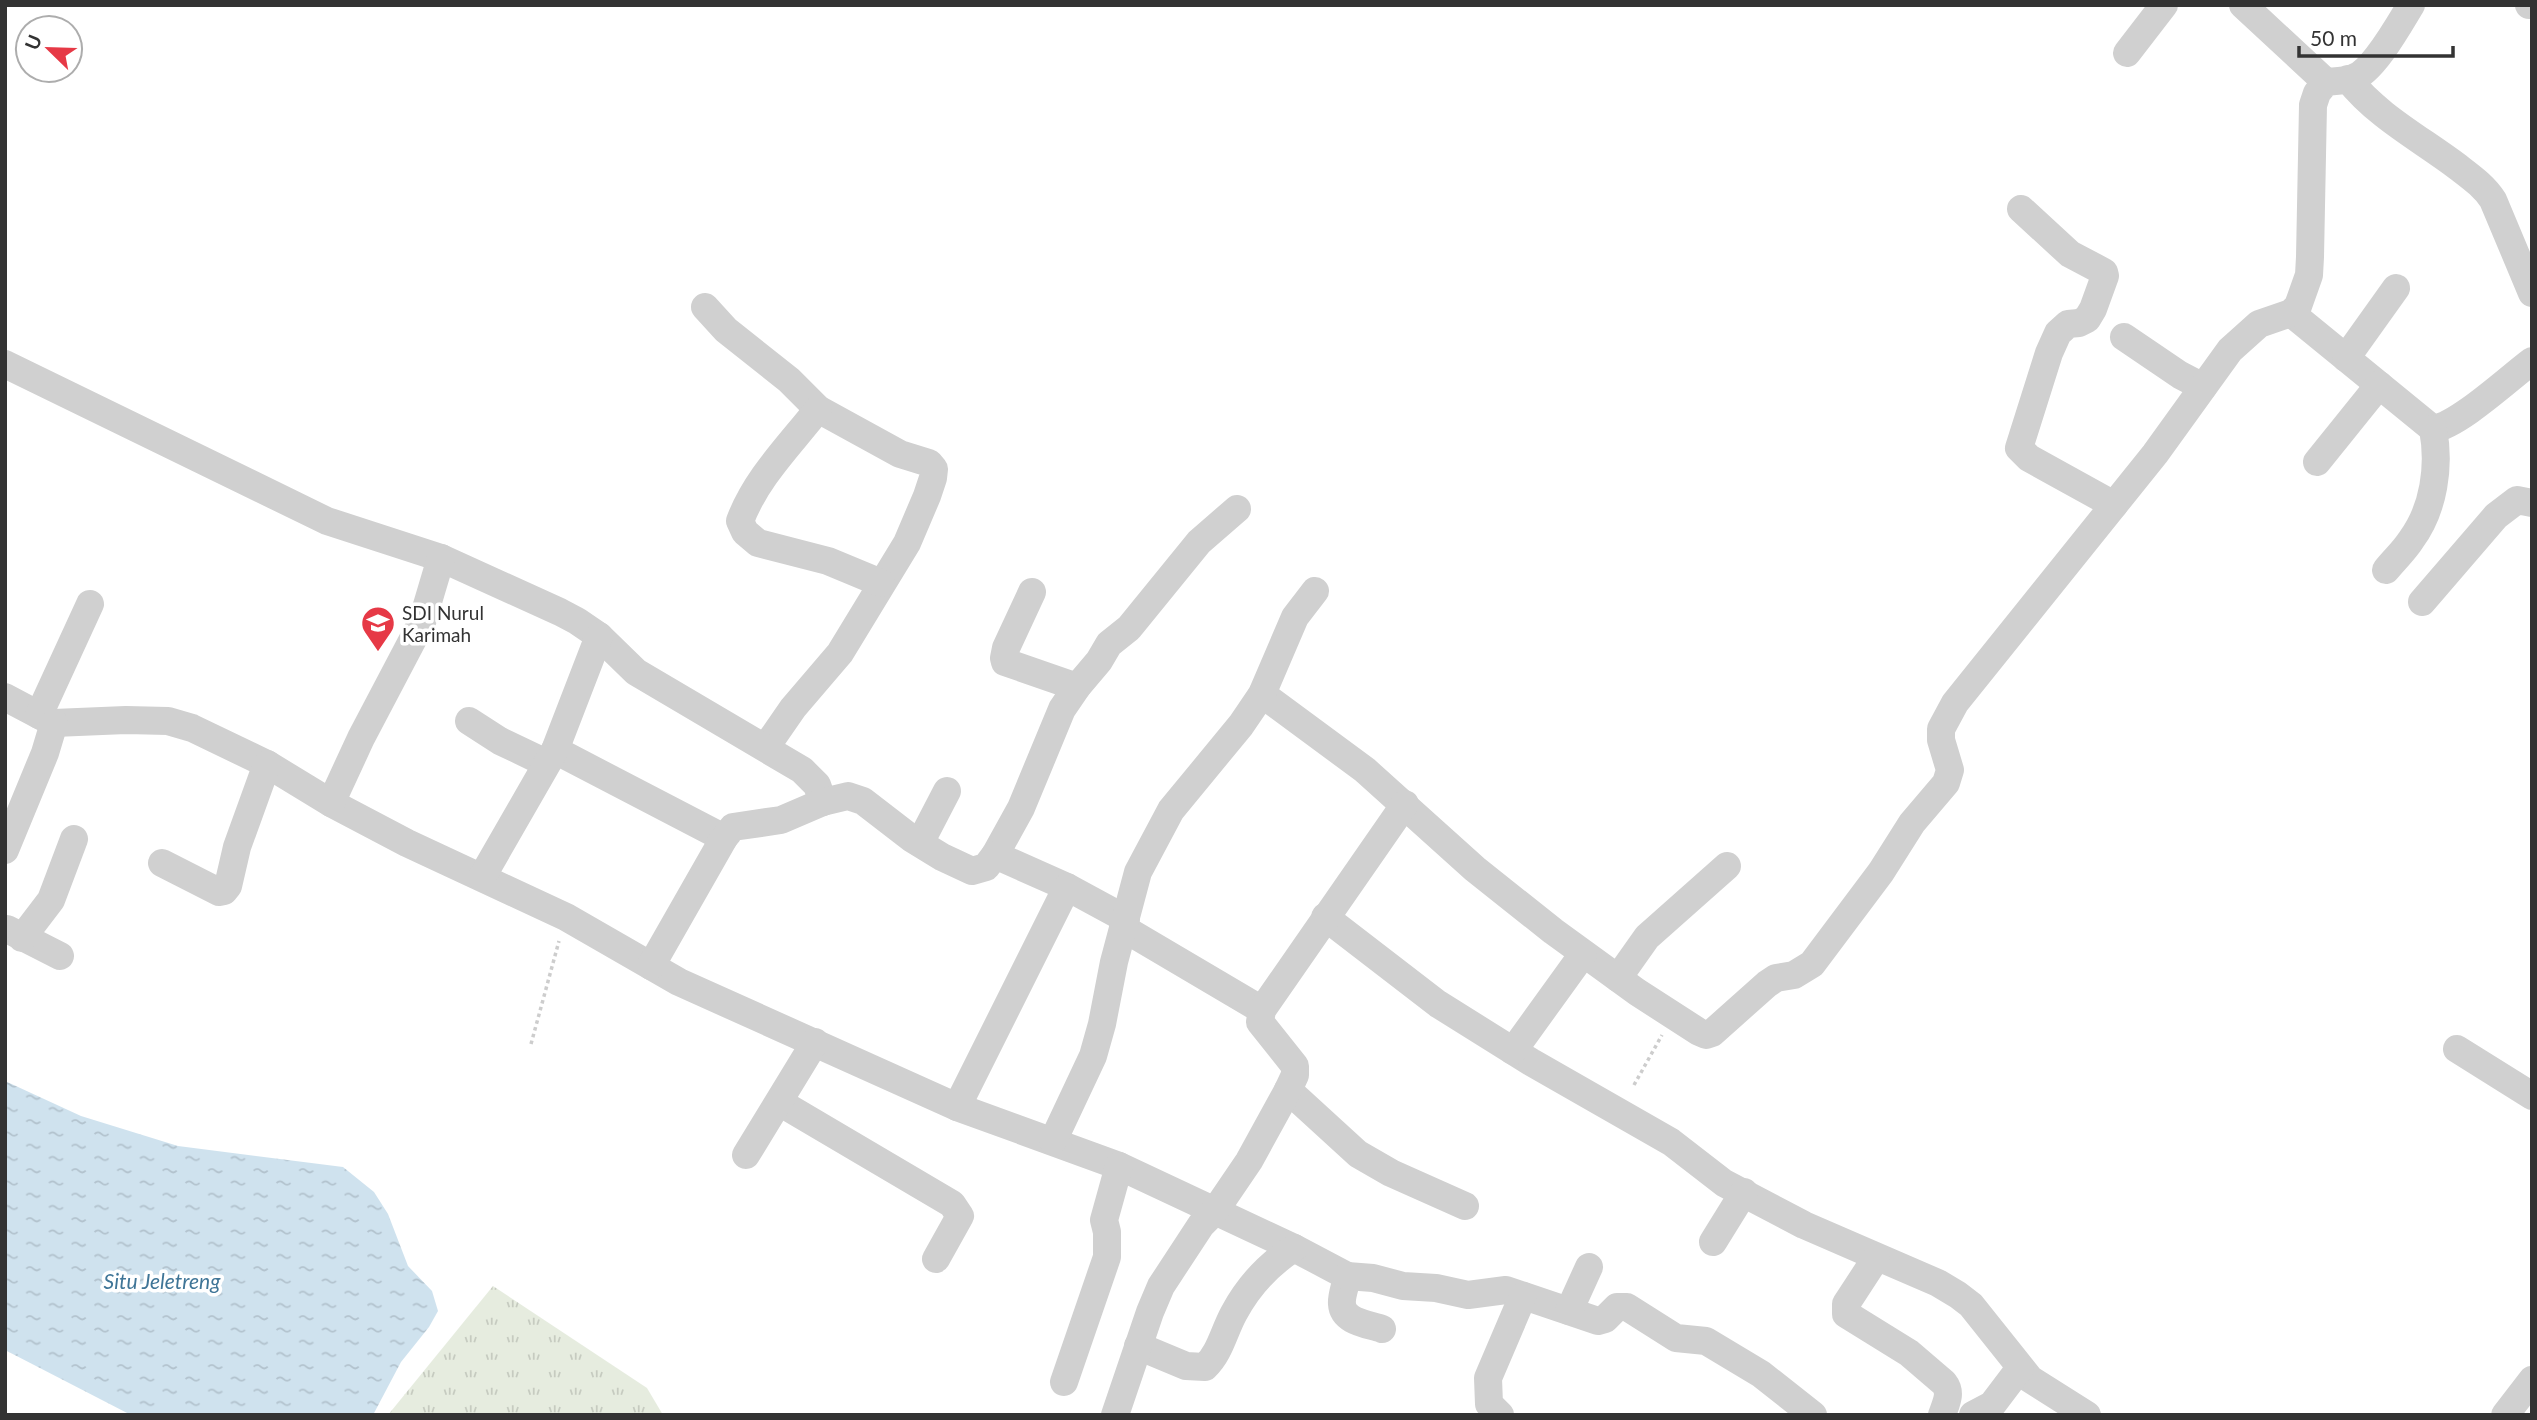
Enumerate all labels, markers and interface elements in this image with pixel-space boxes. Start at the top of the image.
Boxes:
north arrow [14,14,84,84]
scale bar [2299,14,2453,58]
text: 50 m [2310,25,2357,50]
text: U [20,31,46,53]
place label: SDI Nurul Karimah [402,601,484,646]
school or university icon: SDI Nurul Karimah [359,604,397,653]
water label: Situ Jeletreng [104,1268,221,1293]

